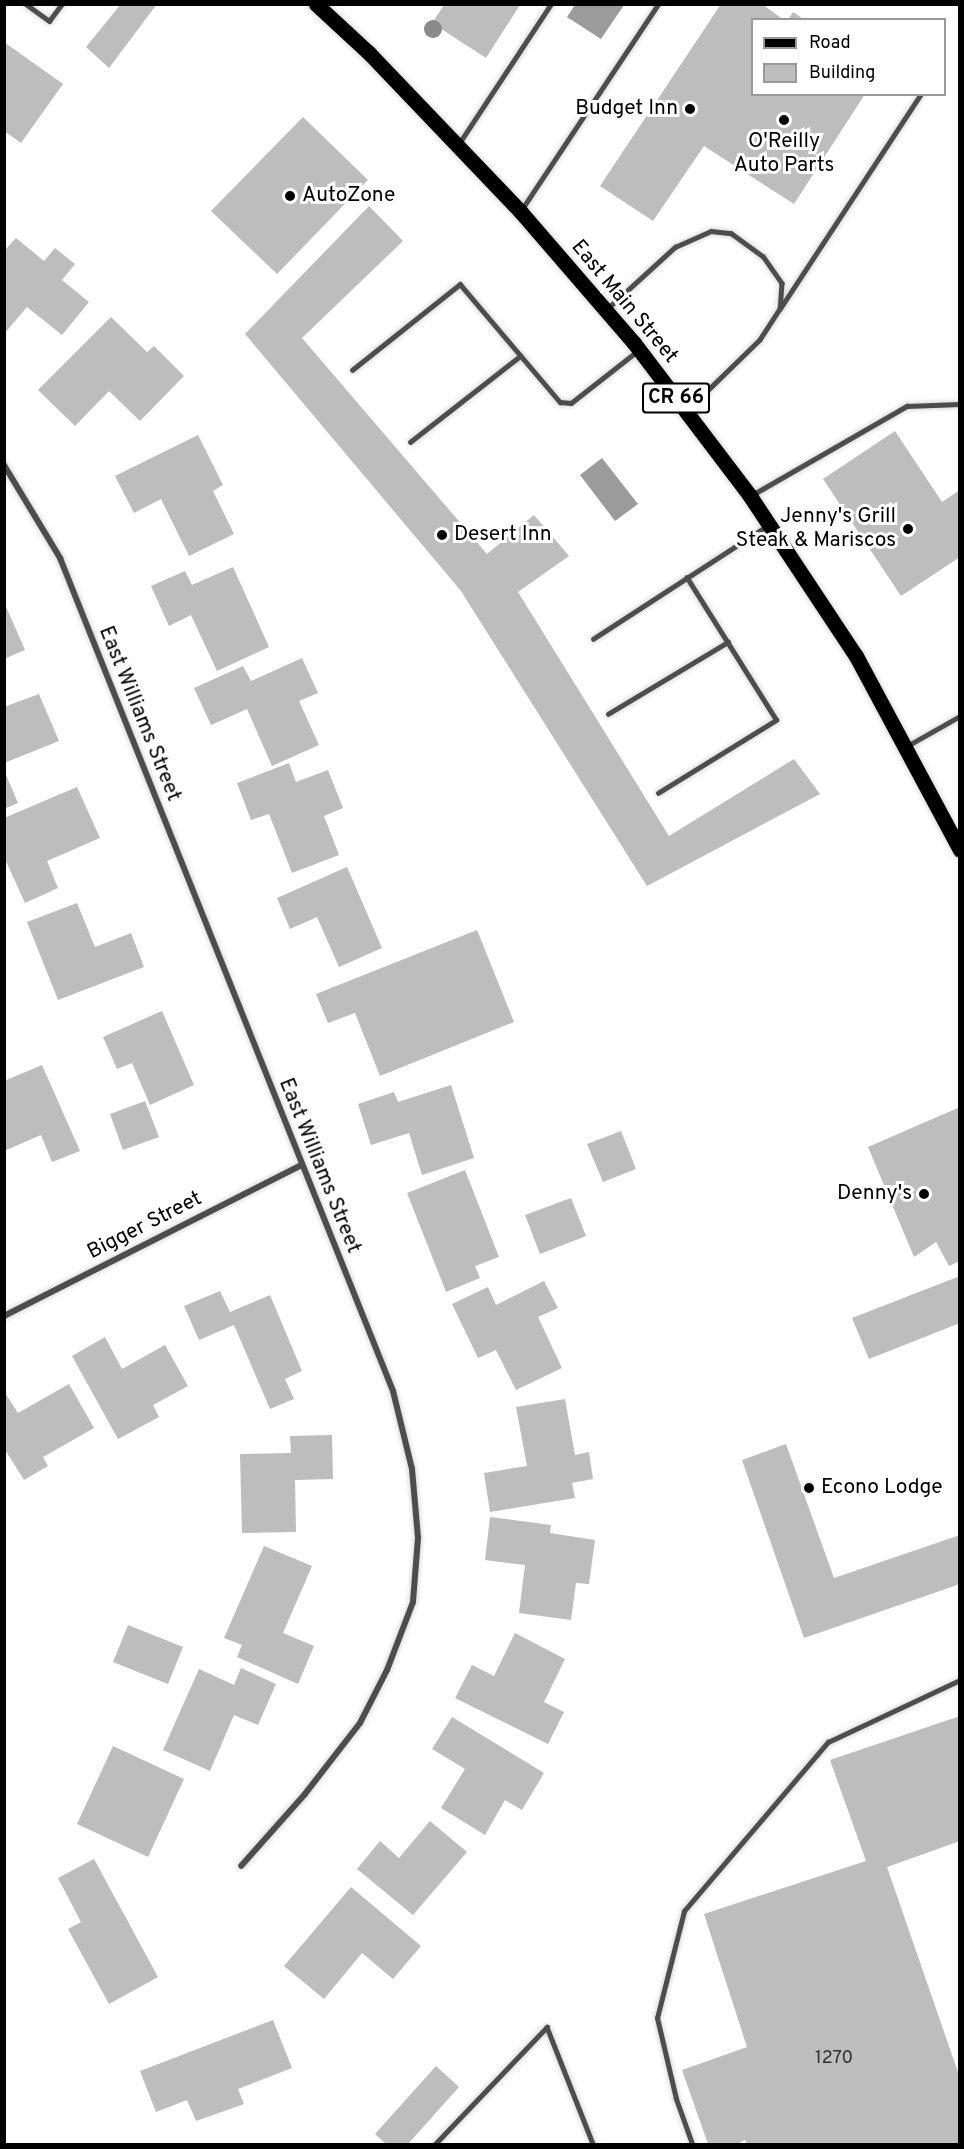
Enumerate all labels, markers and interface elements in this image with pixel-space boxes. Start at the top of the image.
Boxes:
legend [751,18,946,96]
text: Road [809,32,851,55]
text: Building [809,62,875,85]
place label: Budget Inn [575,96,678,122]
marker: Budget Inn [683,102,697,116]
marker: O'Reilly Auto Parts [777,113,791,127]
place label: O'Reilly Auto Parts [734,129,834,179]
place label: AutoZone [302,183,395,209]
marker: AutoZone [283,189,297,203]
street label: East Main Street [565,235,683,369]
road number: CR 66 [642,381,710,415]
place label: Jenny's Grill Steak & Mariscos [736,504,896,554]
place label: Desert Inn [454,522,552,548]
marker: Jenny's Grill Steak & Mariscos [901,522,915,536]
marker: Desert Inn [435,528,449,542]
street label: East Williams Street [92,623,186,805]
street label: East Williams Street [272,1075,366,1257]
place label: Denny's [837,1181,912,1207]
street label: Bigger Street [84,1186,206,1266]
marker: Denny's [917,1187,931,1201]
place label: Econo Lodge [821,1475,943,1501]
marker: Econo Lodge [802,1481,816,1495]
house number: 1270 [815,2048,853,2070]

